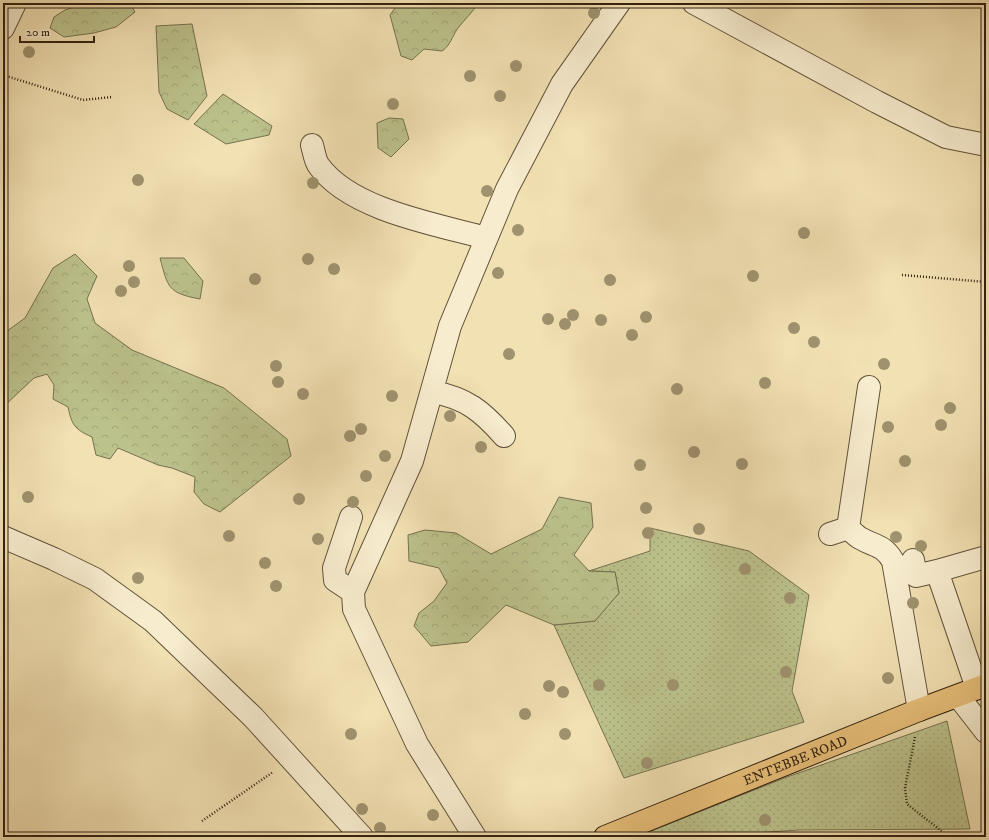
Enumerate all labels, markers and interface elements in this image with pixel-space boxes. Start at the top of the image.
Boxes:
scale bar [20,18,94,44]
text: 20 m [26,25,50,40]
street label: ENTEBBE ROAD [741,732,850,790]

